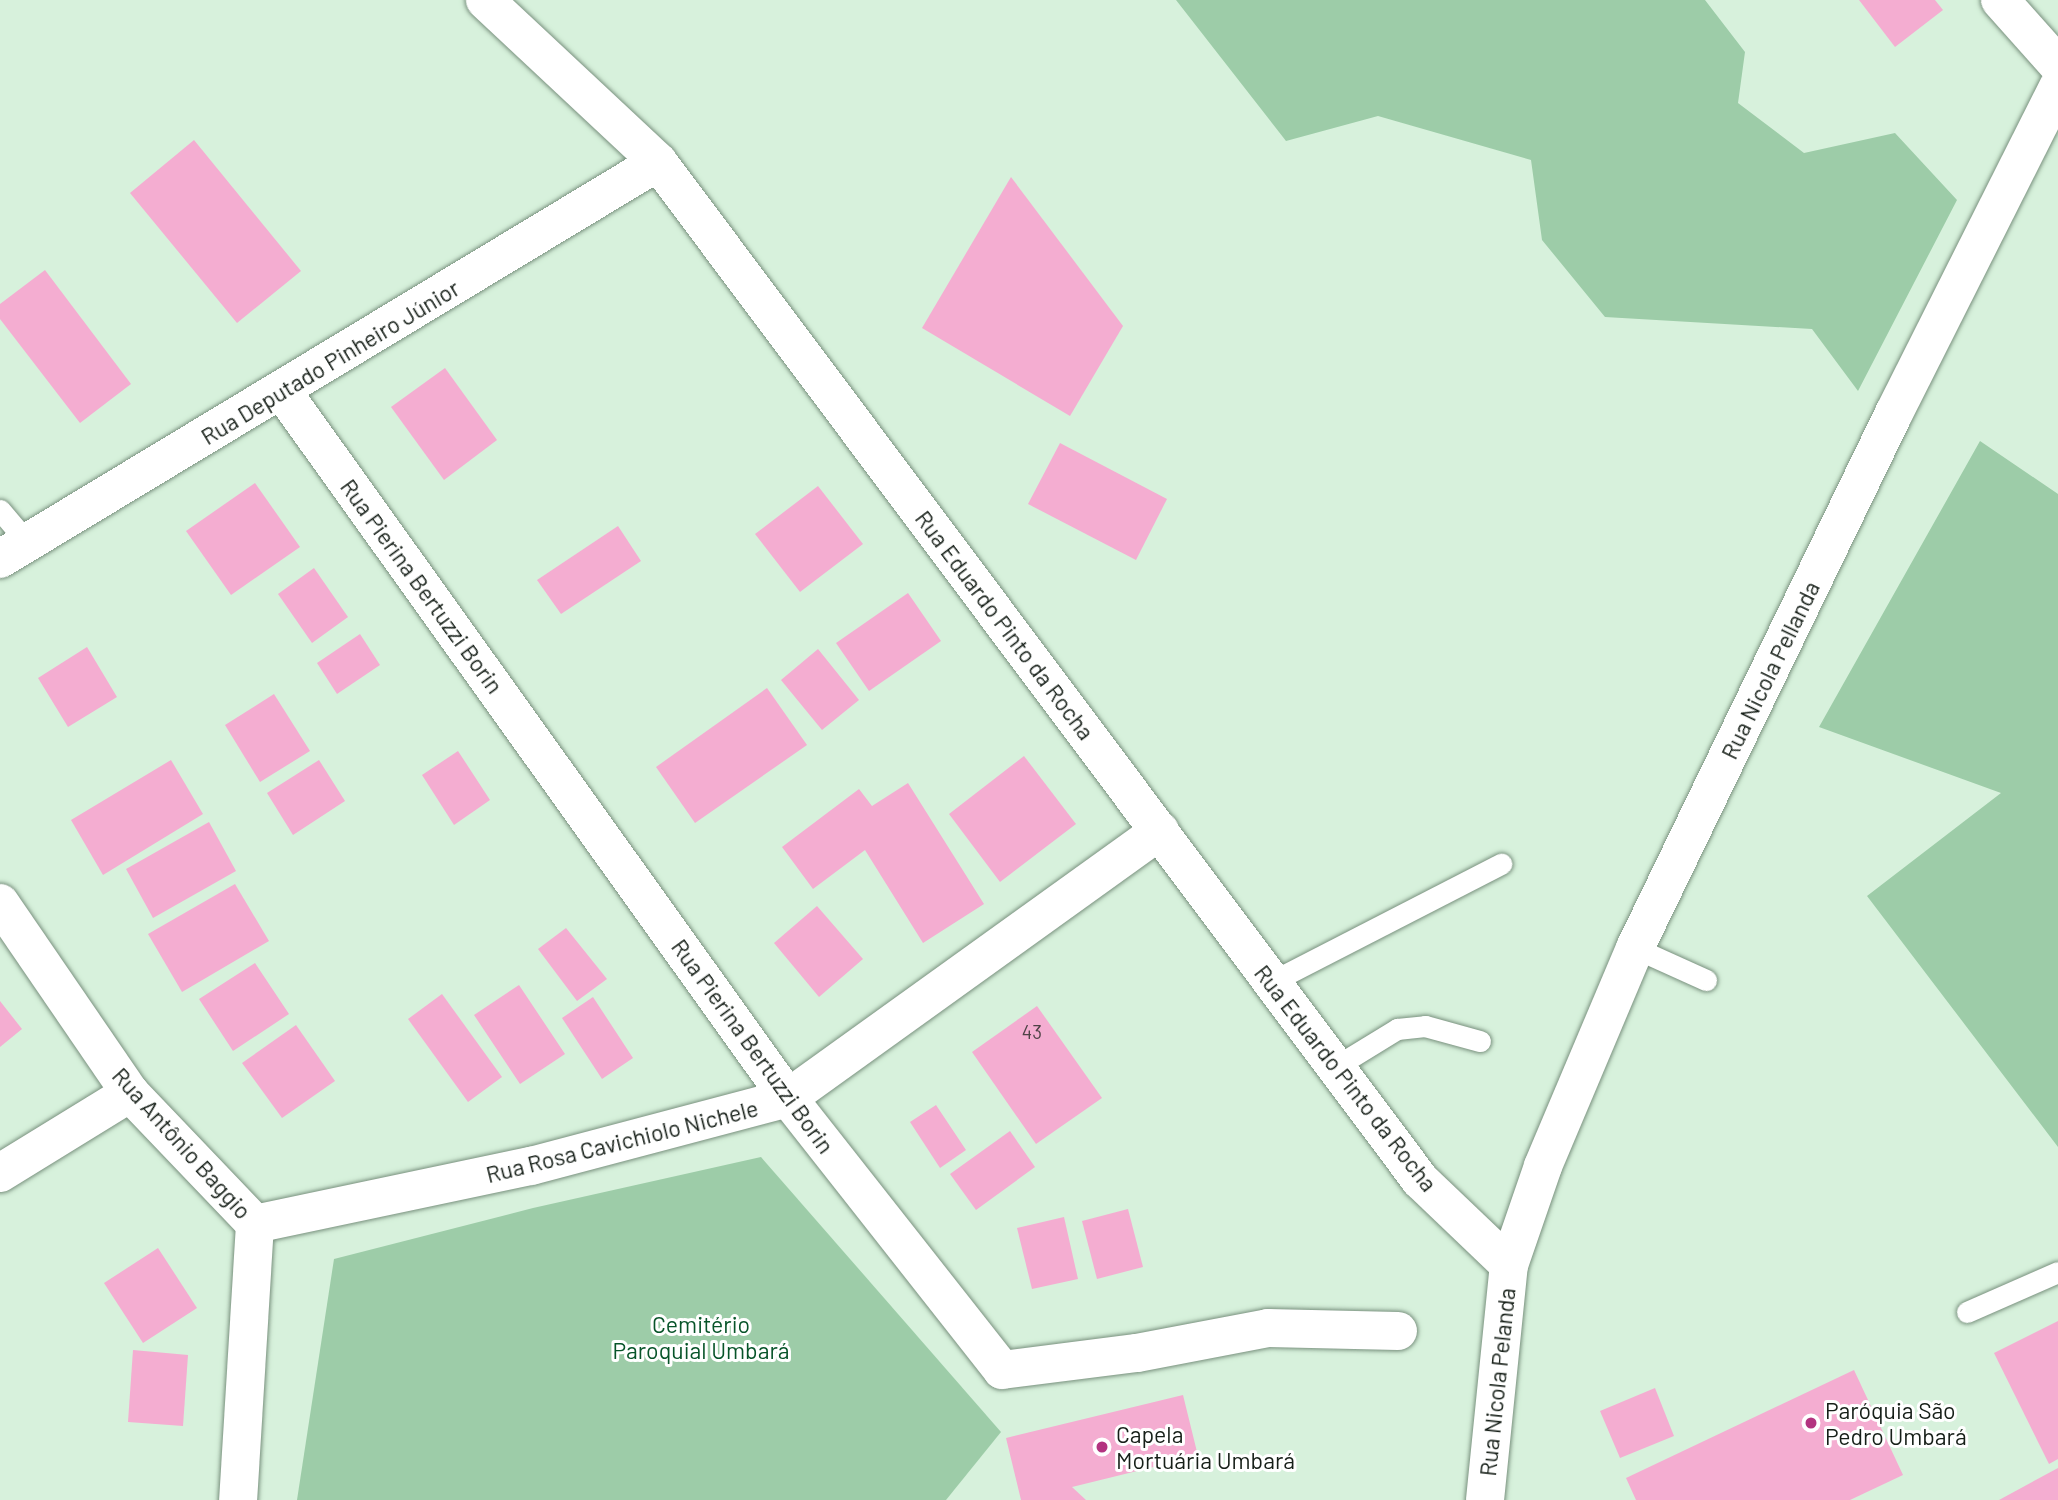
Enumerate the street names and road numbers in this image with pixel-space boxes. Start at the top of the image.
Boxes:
street label: Rua Deputado Pinheiro Júnior [196,274,464,450]
street label: Rua Pierina Bertuzzi Borin [335,473,509,699]
street label: Rua Eduardo Pinto da Rocha [910,505,1100,745]
street label: Rua Nicola Pellanda [1715,577,1825,763]
street label: Rua Pierina Bertuzzi Borin [666,933,840,1159]
street label: Rua Eduardo Pinto da Rocha [1249,959,1443,1197]
street label: Rua Antônio Baggio [107,1062,257,1224]
street label: Rua Rosa Cavichiolo Nichele [483,1094,761,1188]
street label: Rua Nicola Pelanda [1473,1286,1521,1478]

